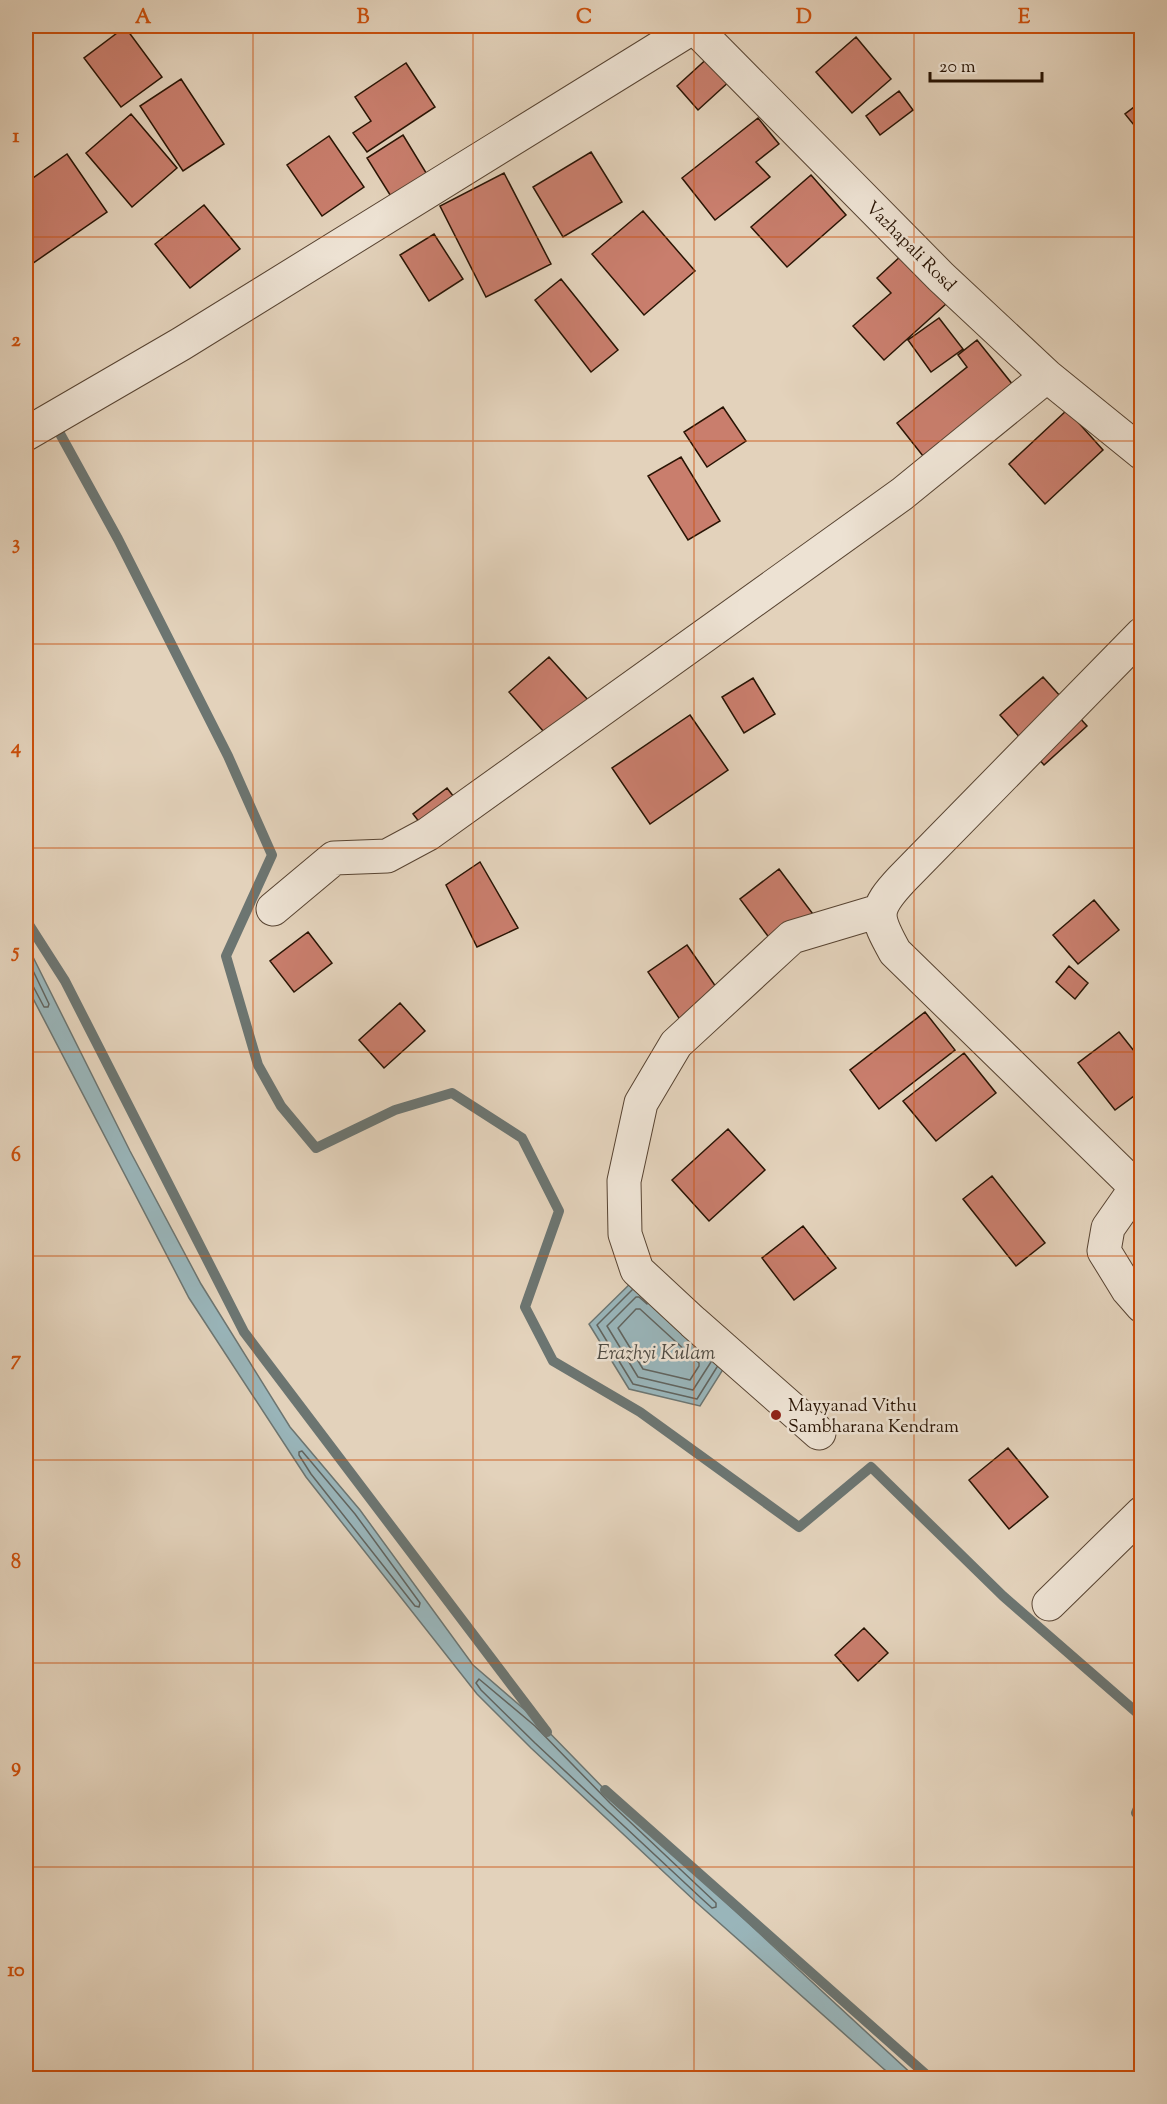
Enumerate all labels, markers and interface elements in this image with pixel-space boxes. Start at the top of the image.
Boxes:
text: A [135,4,152,33]
text: B [357,4,370,33]
text: C [576,4,592,33]
text: D [796,4,812,33]
text: E [1018,4,1031,33]
scale bar [930,45,1042,83]
text: 20 m [939,55,976,81]
text: 1 [13,123,20,152]
street label: Vazhapali Rosd [858,196,961,299]
text: 2 [11,327,21,356]
text: 3 [12,530,20,559]
text: 4 [10,734,21,763]
text: 5 [11,938,20,967]
text: 6 [11,1142,21,1171]
water label: Erazhyi Kulam [596,1340,716,1369]
text: 7 [11,1346,22,1375]
place label: Mayyanad Vithu Sambharana Kendram [788,1394,959,1441]
marker: Mayyanad Vithu Sambharana Kendram [769,1408,783,1422]
text: 8 [11,1549,21,1578]
text: 9 [11,1753,21,1782]
text: 10 [7,1957,25,1986]

